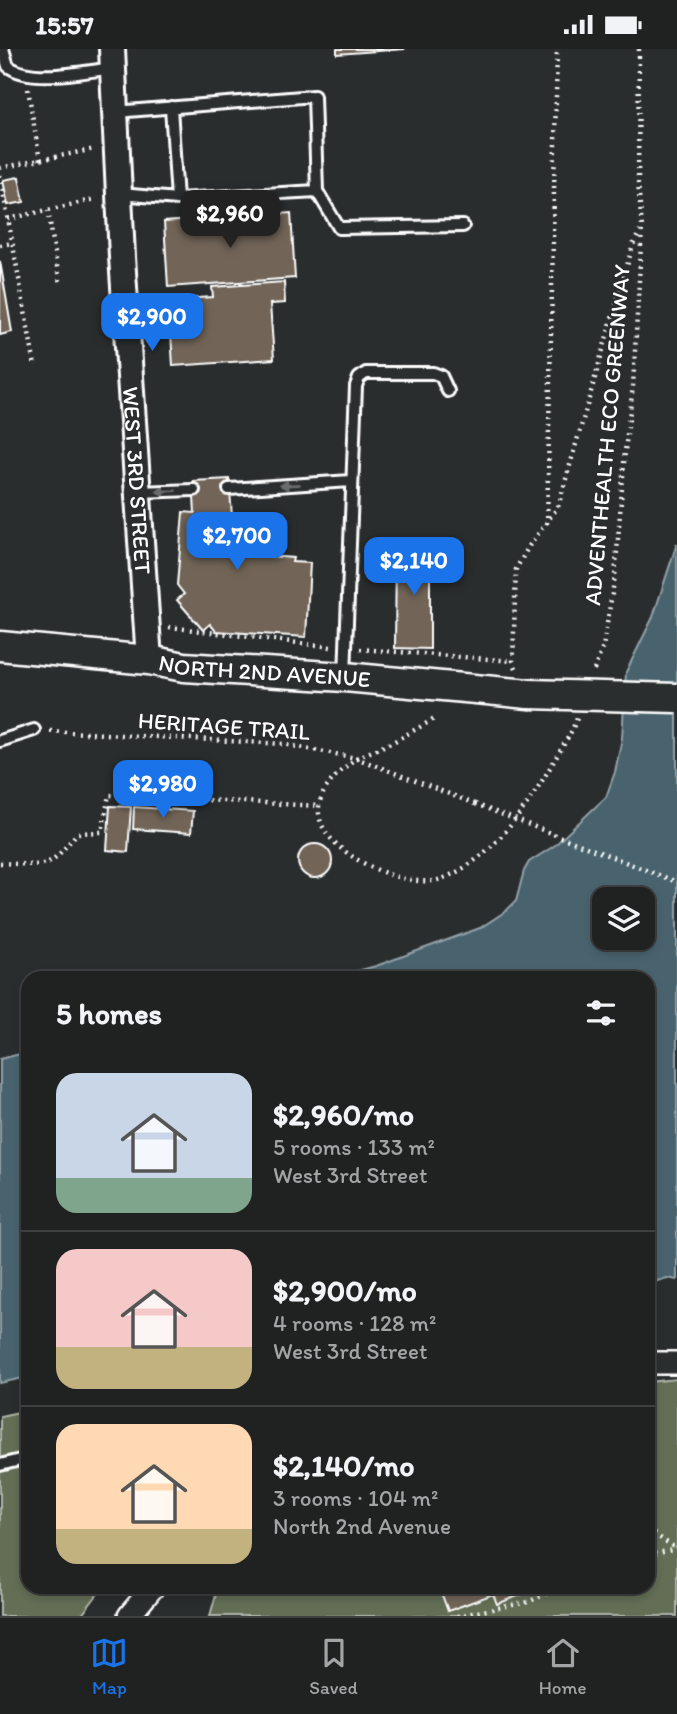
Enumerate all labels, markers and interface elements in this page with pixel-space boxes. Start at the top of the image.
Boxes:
text: 15:57 [35,9,94,41]
pin: $2,960 [173,191,287,250]
text: $2,960 [196,199,264,227]
street label: ADVENTHEALTH ECO GREENWAY [578,263,636,607]
pin: $2,900 [95,293,209,353]
text: $2,900 [117,302,187,330]
street label: WEST 3RD STREET [117,385,157,575]
one-way arrow [279,480,301,491]
one-way arrow [155,486,177,497]
pin: $2,700 [180,512,294,572]
text: $2,700 [203,521,271,549]
pin: $2,140 [357,538,471,597]
text: $2,140 [380,546,448,574]
street label: NORTH 2ND AVENUE [156,648,372,693]
street label: HERITAGE TRAIL [137,706,311,746]
pin: $2,980 [106,761,220,820]
text: $2,980 [129,769,197,797]
map controls [592,887,655,950]
button: layers [592,887,655,950]
icon: filters [582,994,620,1032]
text: 5 homes [56,995,162,1032]
text: $2,960/mo [273,1096,414,1133]
icon: home [112,1101,196,1185]
text: 5 rooms · 133 m² [273,1133,435,1161]
text: West 3rd Street [273,1161,428,1189]
text: $2,900/mo [273,1272,417,1309]
icon: home [112,1277,196,1361]
text: 4 rooms · 128 m² [273,1309,436,1337]
text: West 3rd Street [273,1337,428,1365]
text: $2,140/mo [273,1447,415,1484]
icon: home [112,1452,196,1536]
text: 3 rooms · 104 m² [273,1484,438,1512]
text: North 2nd Avenue [273,1512,451,1540]
tab: Map [90,1634,128,1699]
tab: Saved [309,1634,358,1699]
tab: Home [539,1634,587,1699]

